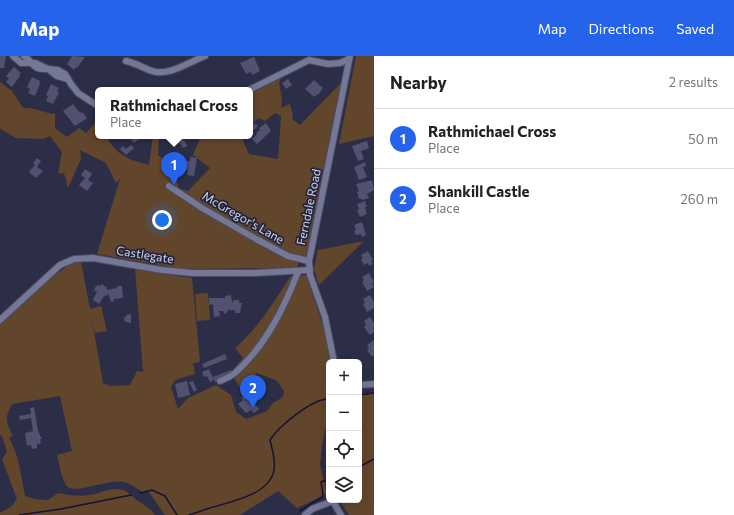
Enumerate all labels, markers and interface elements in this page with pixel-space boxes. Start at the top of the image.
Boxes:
text: Map [20,17,59,40]
text: Map [538,20,567,37]
text: Directions [589,20,654,37]
text: Saved [676,20,714,37]
text: Nearby [390,72,447,93]
text: 2 results [669,74,718,90]
popup [95,87,253,139]
text: Rathmichael Cross [110,96,238,114]
text: Place [110,114,141,130]
text: Rathmichael Cross [428,122,556,140]
text: 1 [400,131,406,147]
text: 50 m [688,131,718,147]
text: Place [428,140,460,156]
pin: 1 [161,152,187,185]
street label: Ferndale Road [293,167,323,246]
text: Shankill Castle [428,182,529,200]
street label: McGregor's Lane [200,188,287,246]
text: 2 [399,191,407,207]
text: 260 m [681,191,718,207]
text: Place [428,200,460,216]
your location [152,210,172,230]
street label: Castlegate [115,243,175,265]
map controls [326,359,362,503]
button: + [326,359,362,395]
pin: 2 [240,375,266,408]
button: − [326,395,362,431]
button: locate [326,431,362,467]
button: layers [326,467,362,503]

